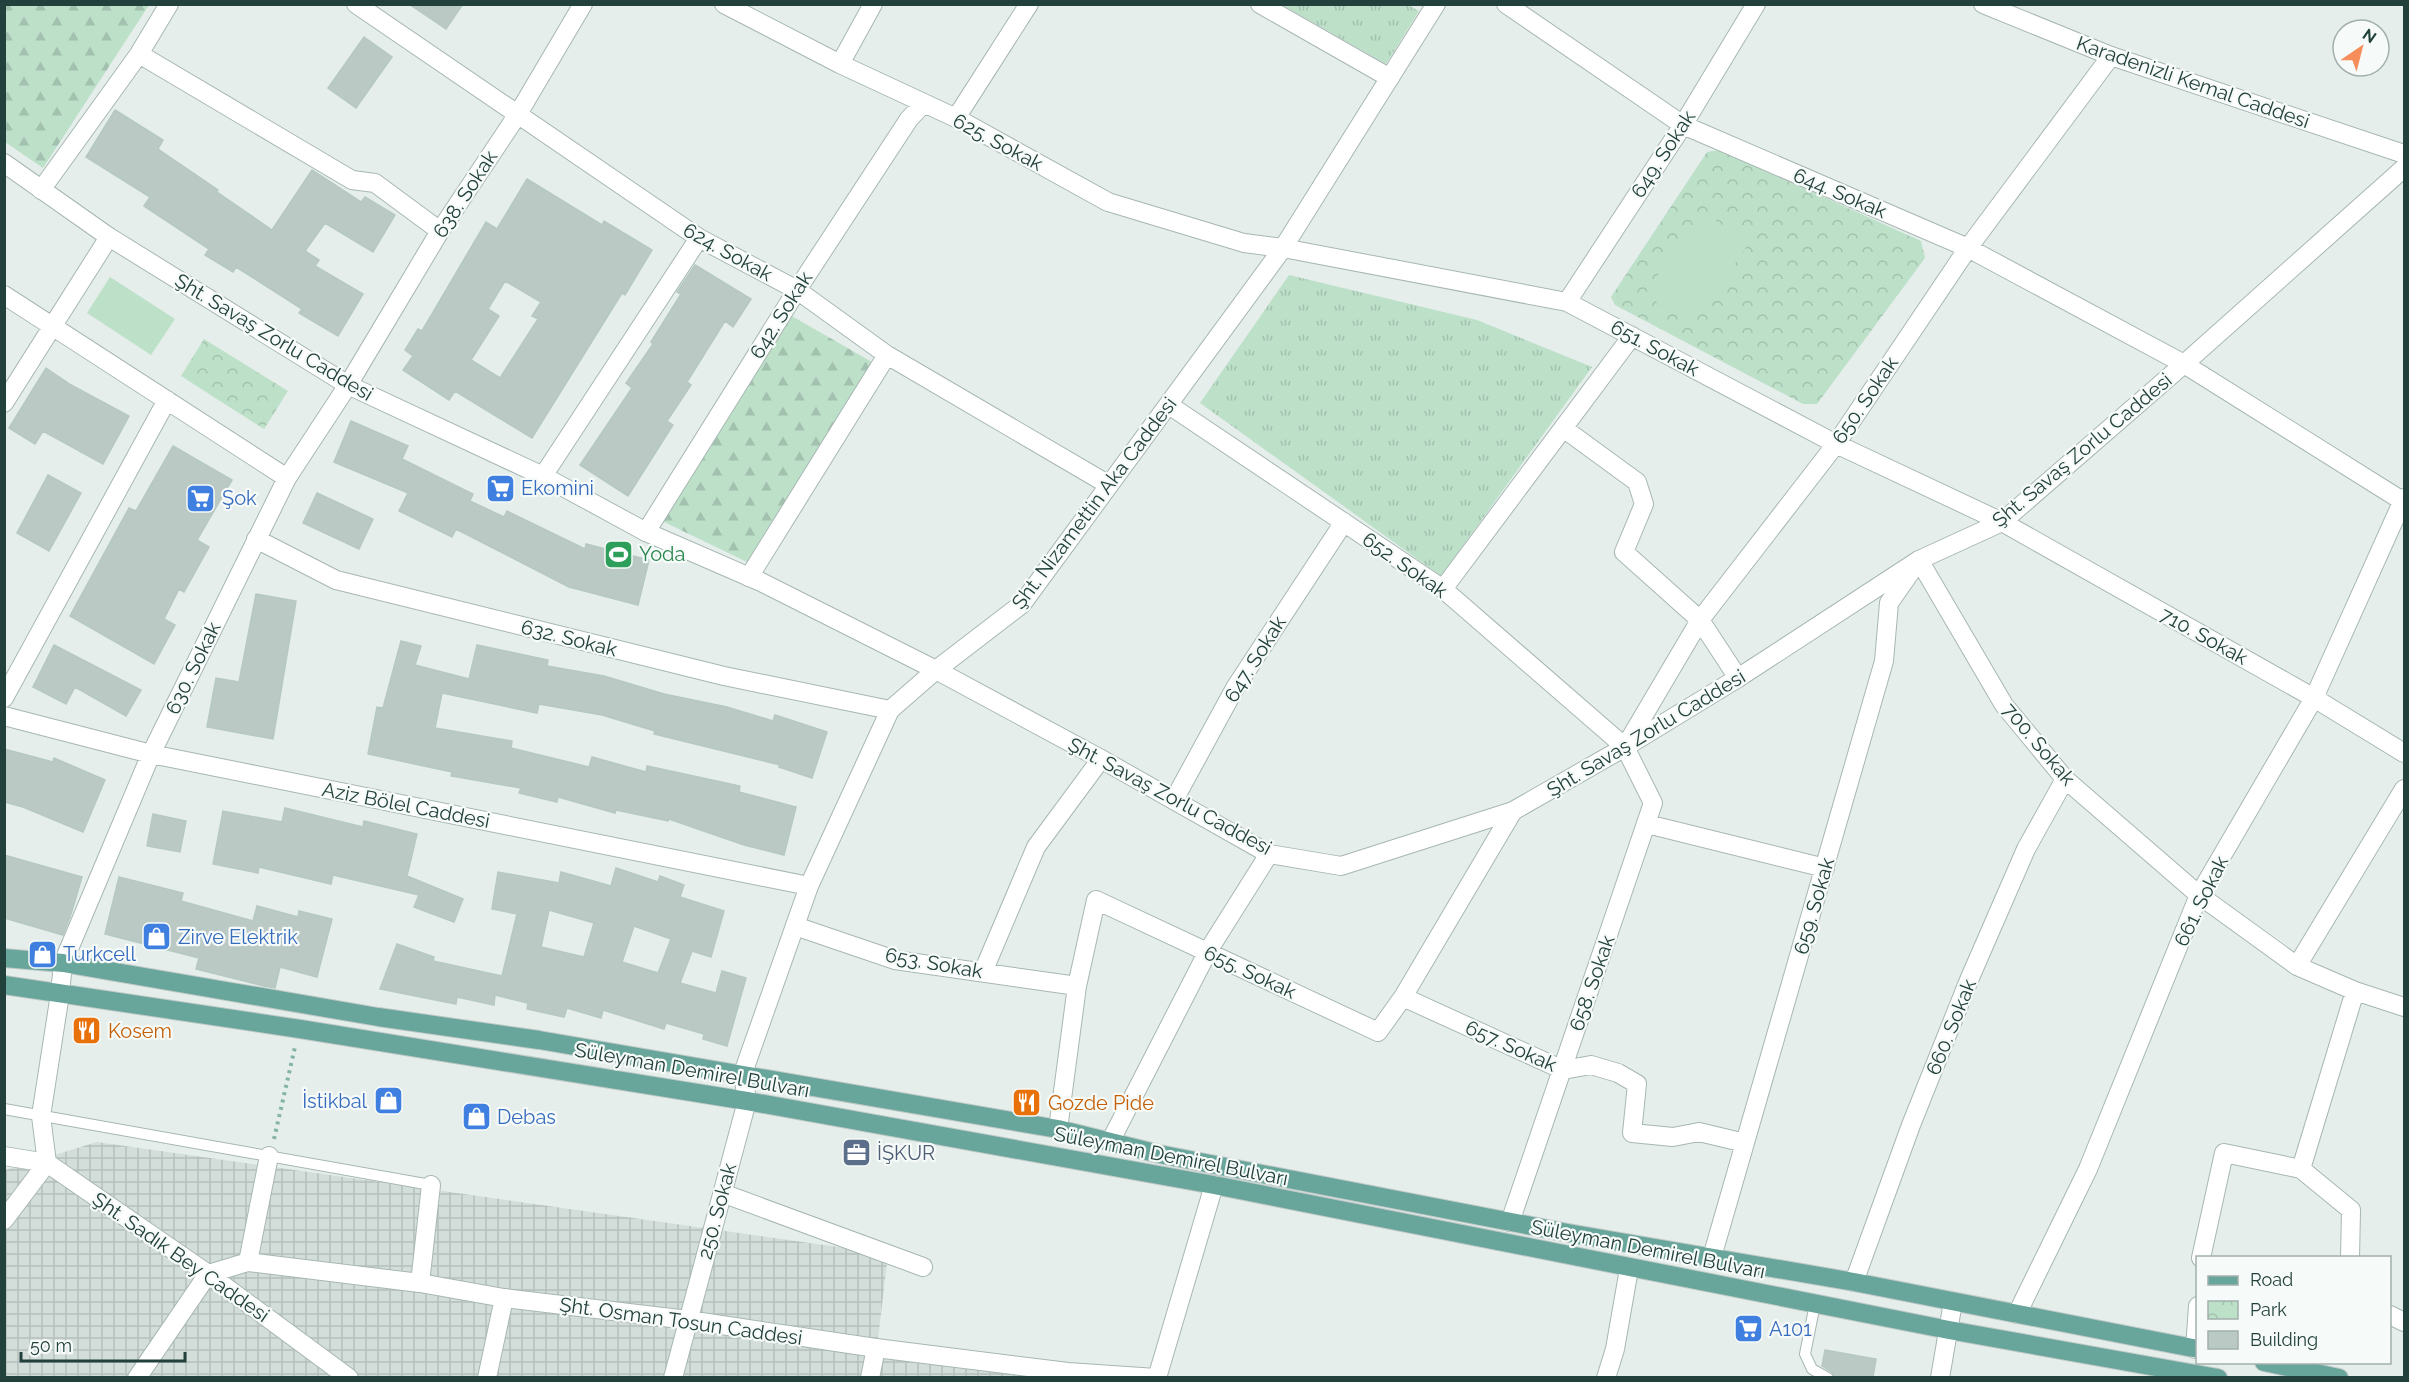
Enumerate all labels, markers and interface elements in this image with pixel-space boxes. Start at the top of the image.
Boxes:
north arrow [2331,18,2391,78]
text: N [2359,25,2380,47]
street label: Karadenizli Kemal Caddesi [2073,31,2313,133]
street label: 649. Sokak [1626,105,1700,202]
street label: 625. Sokak [949,108,1047,176]
street label: 638. Sokak [428,145,502,242]
street label: 644. Sokak [1790,163,1891,224]
street label: 624. Sokak [679,218,777,287]
street label: 642. Sokak [745,267,817,363]
street label: Şht. Savaş Zorlu Caddesi [171,268,377,406]
street label: 651. Sokak [1607,315,1704,381]
street label: 650. Sokak [1827,351,1903,448]
street label: Şht. Savaş Zorlu Caddesi [1987,368,2177,532]
street label: Şht. Nizamettin Aka Caddesi [1006,392,1182,614]
supermarket icon: Ekomini [484,472,516,504]
place label: Ekomini [521,476,594,500]
supermarket icon: Şok [185,482,217,514]
place label: Şok [222,486,257,510]
street label: 652. Sokak [1358,527,1452,603]
sports icon: Yoda [602,538,634,570]
place label: Yoda [639,542,685,566]
street label: 710. Sokak [2156,602,2252,670]
street label: 647. Sokak [1219,611,1291,707]
street label: 632. Sokak [518,614,620,662]
street label: 630. Sokak [160,617,226,718]
street label: Şht. Savaş Zorlu Caddesi [1543,664,1749,802]
street label: 700. Sokak [1998,698,2081,790]
street label: Şht. Savaş Zorlu Caddesi [1064,732,1276,860]
street label: Aziz Bölel Caddesi [320,777,492,833]
street label: 661. Sokak [2169,851,2233,950]
street label: 659. Sokak [1789,854,1839,957]
shop icon: Zirve Elektrik [141,921,173,953]
place label: Zirve Elektrik [178,925,298,949]
street label: 658. Sokak [1564,932,1620,1034]
shop icon: Turkcell [26,938,58,970]
street label: 655. Sokak [1200,940,1300,1004]
place label: Turkcell [63,942,137,966]
street label: 653. Sokak [883,943,985,983]
street label: 660. Sokak [1921,975,1981,1078]
restaurant icon: Kosem [71,1015,103,1047]
street label: 657. Sokak [1462,1015,1561,1077]
place label: Kosem [108,1019,172,1043]
street label: Süleyman Demirel Bulvarı [573,1038,811,1102]
shop icon: İstikbal [372,1085,404,1117]
restaurant icon: Gozde Pide [1011,1087,1043,1119]
place label: İstikbal [302,1088,368,1113]
place label: Gozde Pide [1048,1091,1154,1115]
shop icon: Debas [460,1101,492,1133]
place label: Debas [497,1105,556,1129]
street label: Süleyman Demirel Bulvarı [1052,1122,1290,1190]
office icon: İŞKUR [840,1137,872,1169]
place label: İŞKUR [877,1140,935,1165]
street label: 250. Sokak [693,1160,741,1262]
street label: Şht. Sadık Bey Caddesi [88,1187,274,1327]
street label: Süleyman Demirel Bulvarı [1529,1215,1767,1283]
legend [2196,1256,2391,1364]
text: Road [2250,1269,2293,1290]
street label: Şht. Osman Tosun Caddesi [558,1292,804,1350]
text: Park [2250,1299,2287,1320]
supermarket icon: A101 [1732,1313,1764,1345]
place label: A101 [1769,1317,1812,1341]
scale bar [21,1325,184,1363]
text: Building [2250,1329,2318,1350]
text: 50 m [30,1335,72,1356]

